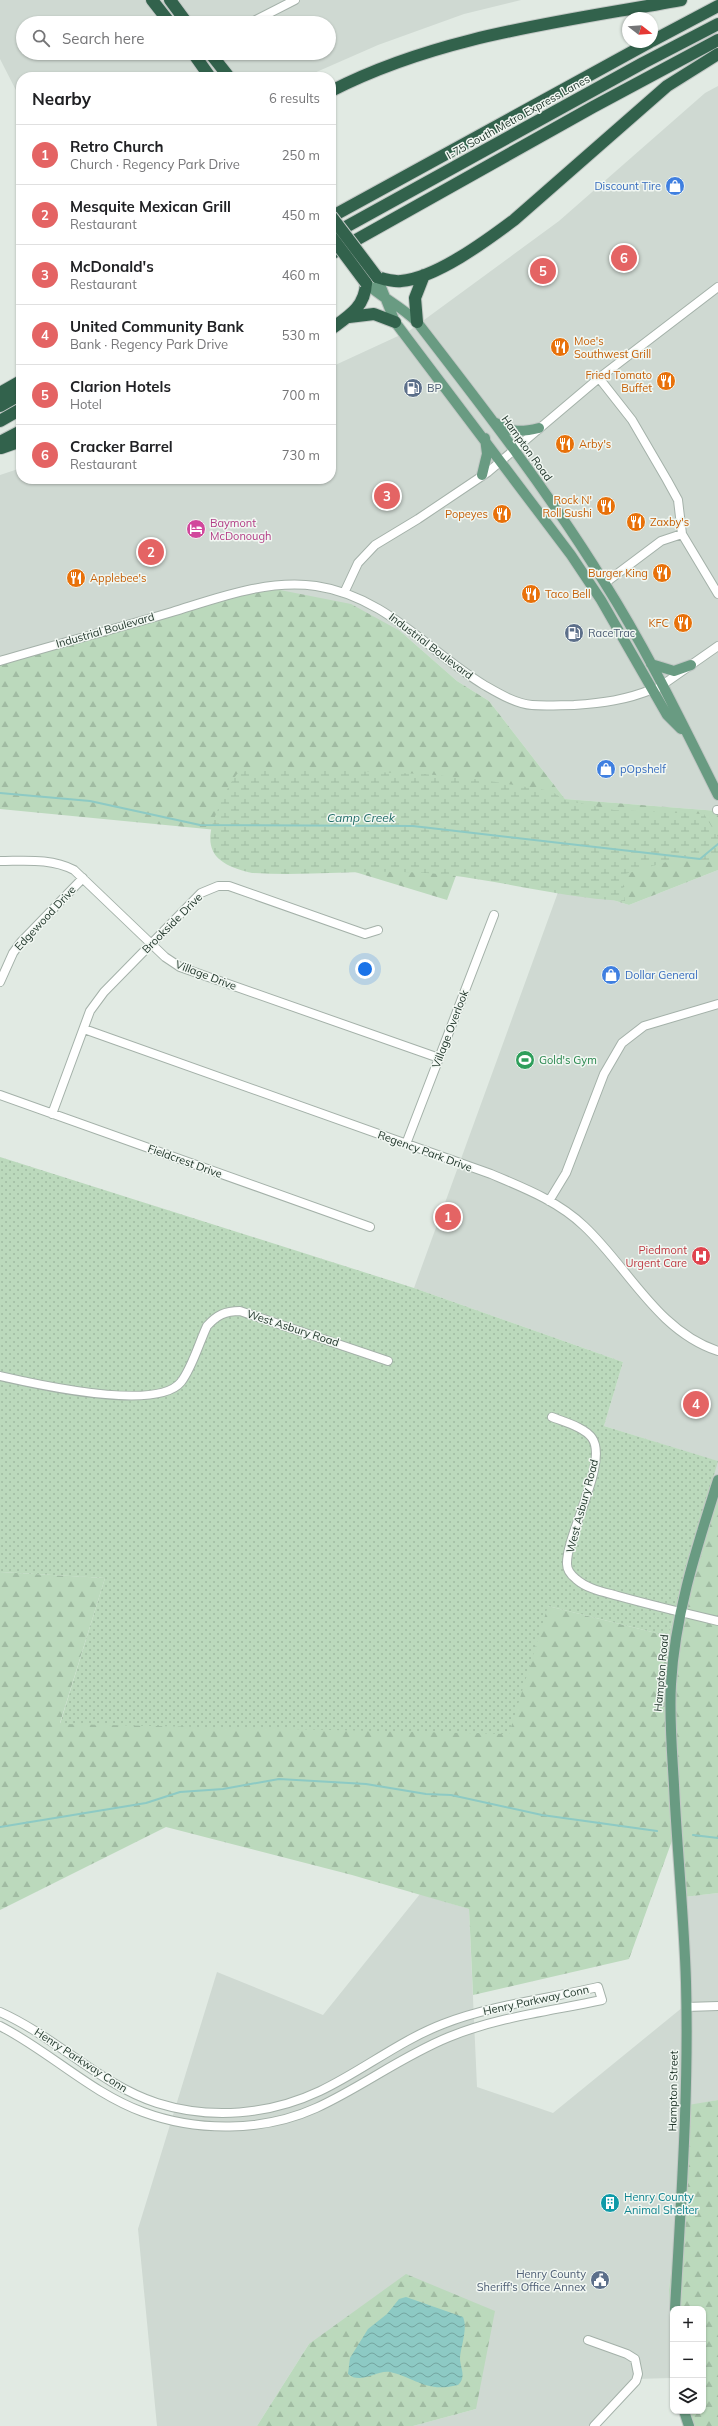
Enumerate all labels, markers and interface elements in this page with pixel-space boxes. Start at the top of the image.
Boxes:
north arrow [622,12,658,48]
search box [16,16,336,60]
icon: search [30,27,52,49]
text: Search here [62,29,144,48]
street label: I-75 South Metro Express Lanes [444,72,592,162]
text: Nearby [32,88,91,109]
text: 6 results [269,90,320,106]
text: Retro Church [70,137,164,156]
text: 1 [41,147,49,163]
text: 250 m [282,147,320,163]
text: Church · Regency Park Drive [70,156,240,172]
shop icon: Discount Tire [664,175,686,197]
place label: Discount Tire [594,179,661,193]
text: Mesquite Mexican Grill [70,197,231,216]
text: 2 [41,207,49,223]
text: 450 m [282,207,320,223]
text: Restaurant [70,216,137,232]
pin: 6 [611,243,637,273]
pin: 5 [530,256,556,286]
text: McDonald's [70,257,154,276]
text: 3 [41,267,49,283]
text: 460 m [282,267,320,283]
text: Restaurant [70,276,137,292]
text: United Community Bank [70,317,244,336]
text: 4 [41,327,49,343]
text: 530 m [282,327,320,343]
place label: Moe's Southwest Grill [574,334,651,361]
text: Bank · Regency Park Drive [70,336,228,352]
restaurant icon: Moe's Southwest Grill [549,336,571,358]
place label: Fried Tomato Buffet [585,368,652,395]
restaurant icon: Fried Tomato Buffet [655,370,677,392]
text: Clarion Hotels [70,377,171,396]
fuel station icon: BP [402,377,424,399]
place label: BP [427,381,442,395]
text: 5 [41,387,49,403]
text: 700 m [282,387,320,403]
text: Hotel [70,396,102,412]
street label: Hampton Road [499,412,555,484]
restaurant icon: Arby's [554,433,576,455]
text: Cracker Barrel [70,437,173,456]
place label: Arby's [579,437,611,451]
text: 6 [41,447,49,463]
text: 730 m [282,447,320,463]
text: Restaurant [70,456,137,472]
pin: 3 [374,481,400,511]
place label: Rock N' Roll Sushi [542,493,592,520]
restaurant icon: Rock N' Roll Sushi [595,495,617,517]
restaurant icon: Popeyes [491,503,513,525]
place label: Popeyes [445,507,488,521]
restaurant icon: Zaxby's [625,511,647,533]
place label: Zaxby's [650,515,689,529]
place label: Baymont McDonough [210,516,272,543]
hotel icon: Baymont McDonough [185,518,207,540]
pin: 2 [138,537,164,567]
restaurant icon: Burger King [651,562,673,584]
place label: Burger King [588,566,648,580]
restaurant icon: Applebee's [65,567,87,589]
place label: Applebee's [90,571,146,585]
restaurant icon: Taco Bell [520,583,542,605]
place label: Taco Bell [545,587,591,601]
street label: Industrial Boulevard [54,609,156,651]
street label: Industrial Boulevard [386,610,476,682]
restaurant icon: KFC [672,612,694,634]
place label: KFC [649,616,669,630]
fuel station icon: RaceTrac [563,622,585,644]
place label: RaceTrac [588,626,636,640]
shop icon: pOpshelf [595,758,617,780]
place label: pOpshelf [620,762,666,776]
water label: Camp Creek [327,810,396,825]
street label: Edgewood Drive [11,883,79,953]
street label: Brookside Drive [139,890,205,956]
street label: Village Drive [174,957,238,993]
your location [355,959,375,979]
shop icon: Dollar General [600,964,622,986]
place label: Dollar General [625,968,698,982]
street label: Village Overlook [429,988,471,1070]
sports icon: Gold's Gym [514,1049,536,1071]
place label: Gold's Gym [539,1053,597,1067]
street label: Regency Park Drive [376,1127,474,1175]
street label: Fieldcrest Drive [146,1141,224,1181]
pin: 1 [435,1202,461,1232]
place label: Piedmont Urgent Care [625,1243,687,1270]
hospital icon: Piedmont Urgent Care [690,1245,712,1267]
street label: West Asbury Road [245,1306,341,1350]
pin: 4 [683,1389,709,1419]
street label: West Asbury Road [563,1458,601,1554]
street label: Hampton Road [651,1634,671,1712]
street label: Henry Parkway Conn [482,1982,590,2018]
street label: Henry Parkway Conn [32,2025,130,2095]
street label: Hampton Street [665,2050,681,2132]
place label: Henry County Animal Shelter [624,2190,699,2217]
building icon: Henry County Animal Shelter [599,2192,621,2214]
place label: Henry County Sheriff's Office Annex [477,2267,586,2294]
public building icon: Henry County Sheriff's Office Annex [589,2269,611,2291]
map controls [670,2306,706,2414]
button: + [670,2306,706,2342]
button: − [670,2342,706,2378]
button: layers [670,2378,706,2414]

